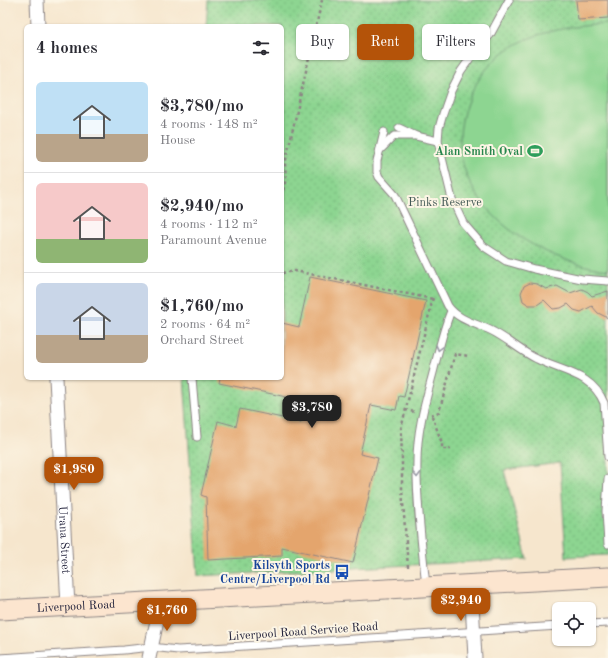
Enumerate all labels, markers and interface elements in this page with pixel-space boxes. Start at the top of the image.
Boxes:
chip: Buy [296,24,349,60]
chip: Rent [357,24,414,60]
chip: Filters [422,24,490,60]
icon: filters [250,37,272,59]
text: 4 homes [36,40,98,57]
icon: home [68,98,116,146]
text: $3,780/mo [160,98,244,115]
text: 4 rooms · 148 m² [160,118,258,131]
text: House [160,134,195,147]
sports icon: Alan Smith Oval [526,142,544,160]
place label: Alan Smith Oval [435,146,523,158]
park label: Pinks Reserve [408,197,482,209]
text: $2,940/mo [160,198,244,215]
icon: home [68,199,116,247]
text: 4 rooms · 112 m² [160,218,258,231]
text: Paramount Avenue [160,234,267,247]
text: $1,760/mo [160,298,244,315]
icon: home [68,299,116,347]
text: 2 rooms · 64 m² [160,318,250,331]
text: Orchard Street [160,334,244,347]
one-way arrow [435,344,444,351]
pin: $3,780 [279,395,345,429]
text: $3,780 [291,401,333,414]
pin: $1,980 [41,457,107,491]
text: $1,980 [53,463,95,476]
one-way arrow [413,472,421,478]
street label: Urana Street [56,506,71,574]
place label: Kilsyth Sports Centre/Liverpool Rd [220,560,331,586]
bus stop icon: Kilsyth Sports Centre/Liverpool Rd [333,563,351,581]
pin: $2,940 [428,588,494,622]
text: $2,940 [440,594,482,607]
pin: $1,760 [134,598,200,632]
street label: Liverpool Road [36,599,116,615]
map controls [552,602,596,646]
button: locate [552,602,596,646]
text: $1,760 [146,604,188,617]
street label: Liverpool Road Service Road [228,621,379,643]

